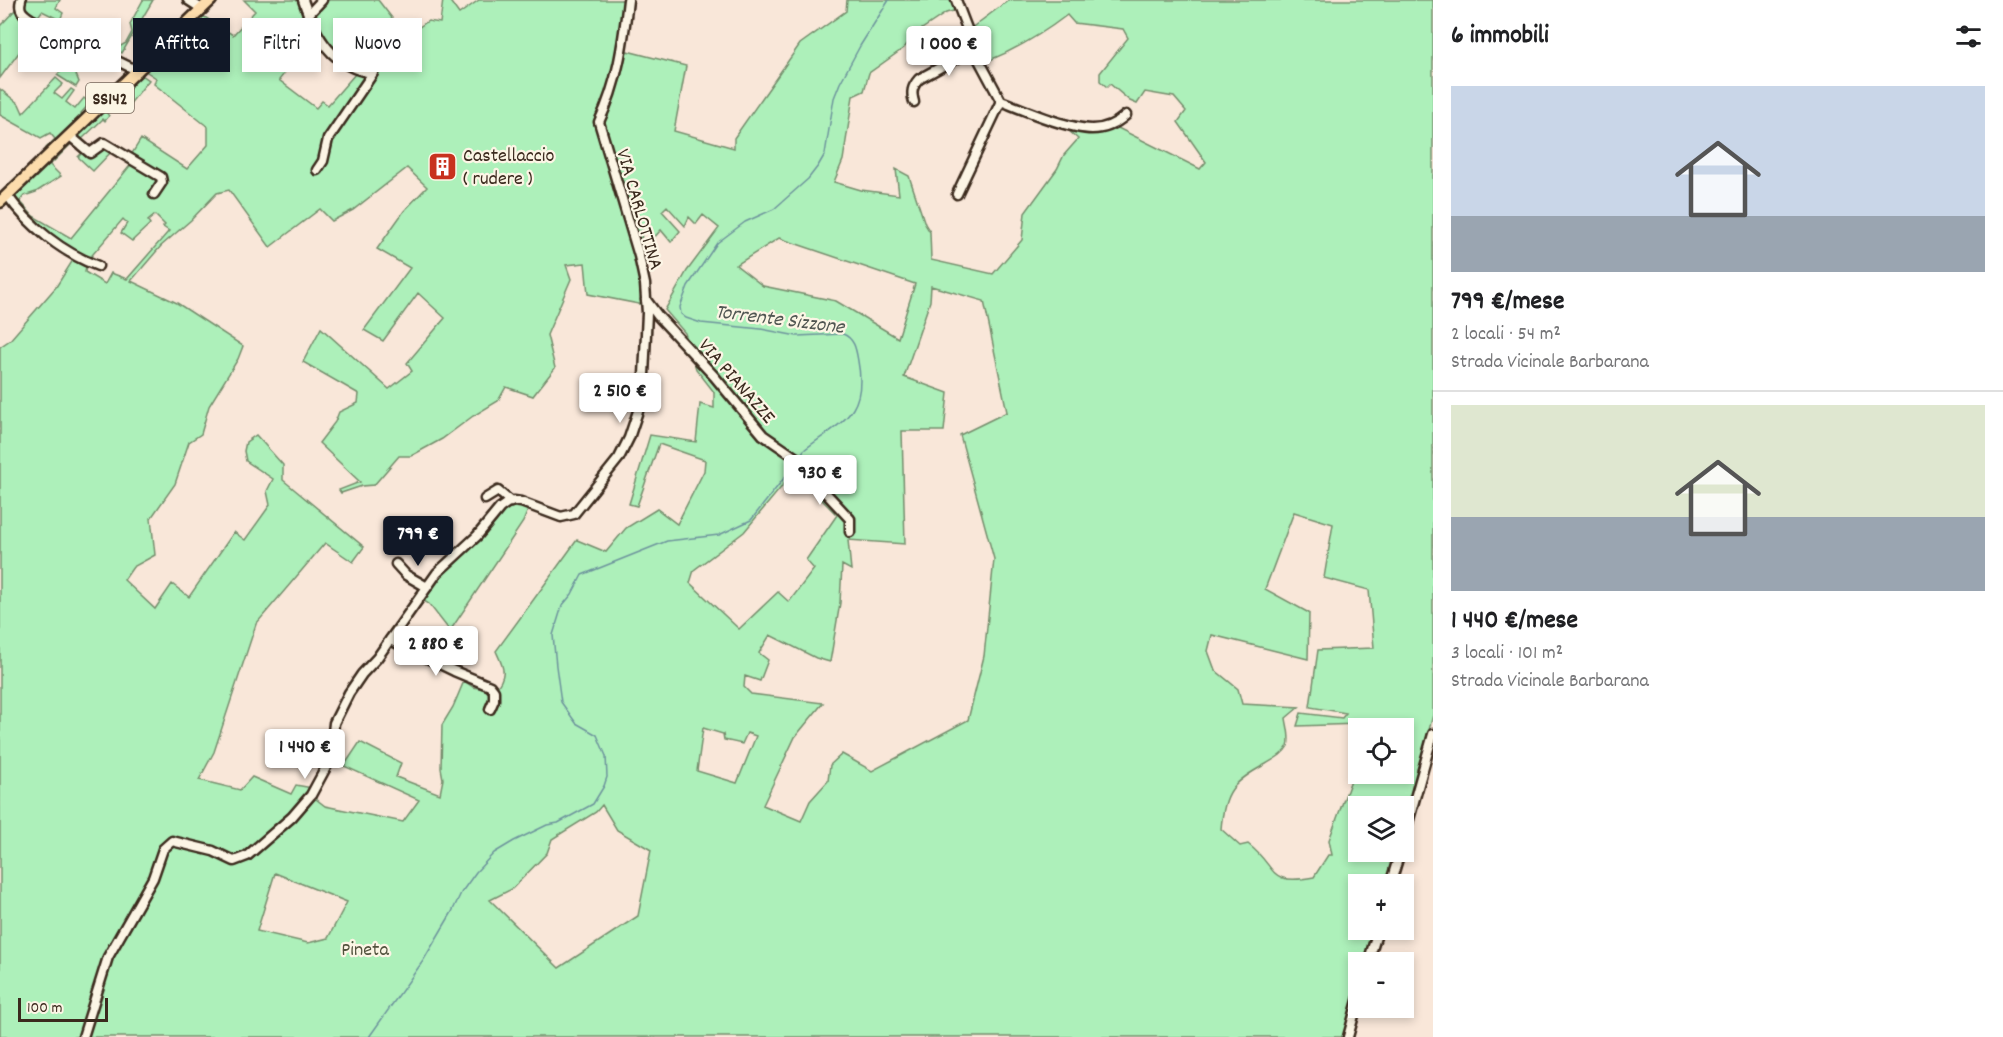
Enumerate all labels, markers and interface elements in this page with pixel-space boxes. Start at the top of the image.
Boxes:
chip: Compra [18,18,121,72]
chip: Affitta [133,18,230,72]
chip: Filtri [242,18,321,72]
chip: Nuovo [333,18,422,72]
text: 6 immobili [1451,18,1549,55]
icon: filters [1952,20,1985,53]
pin: 1 000 € [894,26,1004,77]
text: 1 000 € [920,31,978,59]
road number: SS142 [86,83,134,113]
icon: home [1664,125,1772,233]
place label: Castellaccio ( rudere ) [463,143,554,194]
street label: VIA CARLOTTINA [607,146,669,274]
building icon: Castellaccio ( rudere ) [426,150,458,182]
text: 799 €/mese [1451,284,1564,321]
water label: Torrente Sizzone [714,298,847,344]
text: 2 locali · 54 m² [1451,321,1561,349]
street label: VIA PIANAZZE [691,333,781,431]
text: Strada Vicinale Barbarana [1451,349,1649,377]
pin: 2 510 € [565,373,675,424]
text: 2 510 € [593,378,647,406]
icon: home [1664,444,1772,552]
pin: 930 € [778,455,862,506]
text: 930 € [798,460,842,488]
pin: 799 € [376,516,460,567]
text: 799 € [397,521,439,549]
text: 1 440 €/mese [1451,603,1578,640]
pin: 2 880 € [381,626,491,677]
text: 2 880 € [408,631,464,659]
text: 3 locali · 101 m² [1451,640,1563,668]
text: Strada Vicinale Barbarana [1451,668,1649,696]
map controls [1348,718,1414,1018]
button: locate [1348,718,1414,784]
pin: 1 440 € [250,729,360,780]
text: 1 440 € [279,734,331,762]
button: layers [1348,796,1414,862]
button: + [1348,874,1414,940]
park label: Pineta [341,937,389,965]
button: − [1348,952,1414,1018]
scale bar [18,995,108,1022]
text: 100 m [27,997,63,1020]

